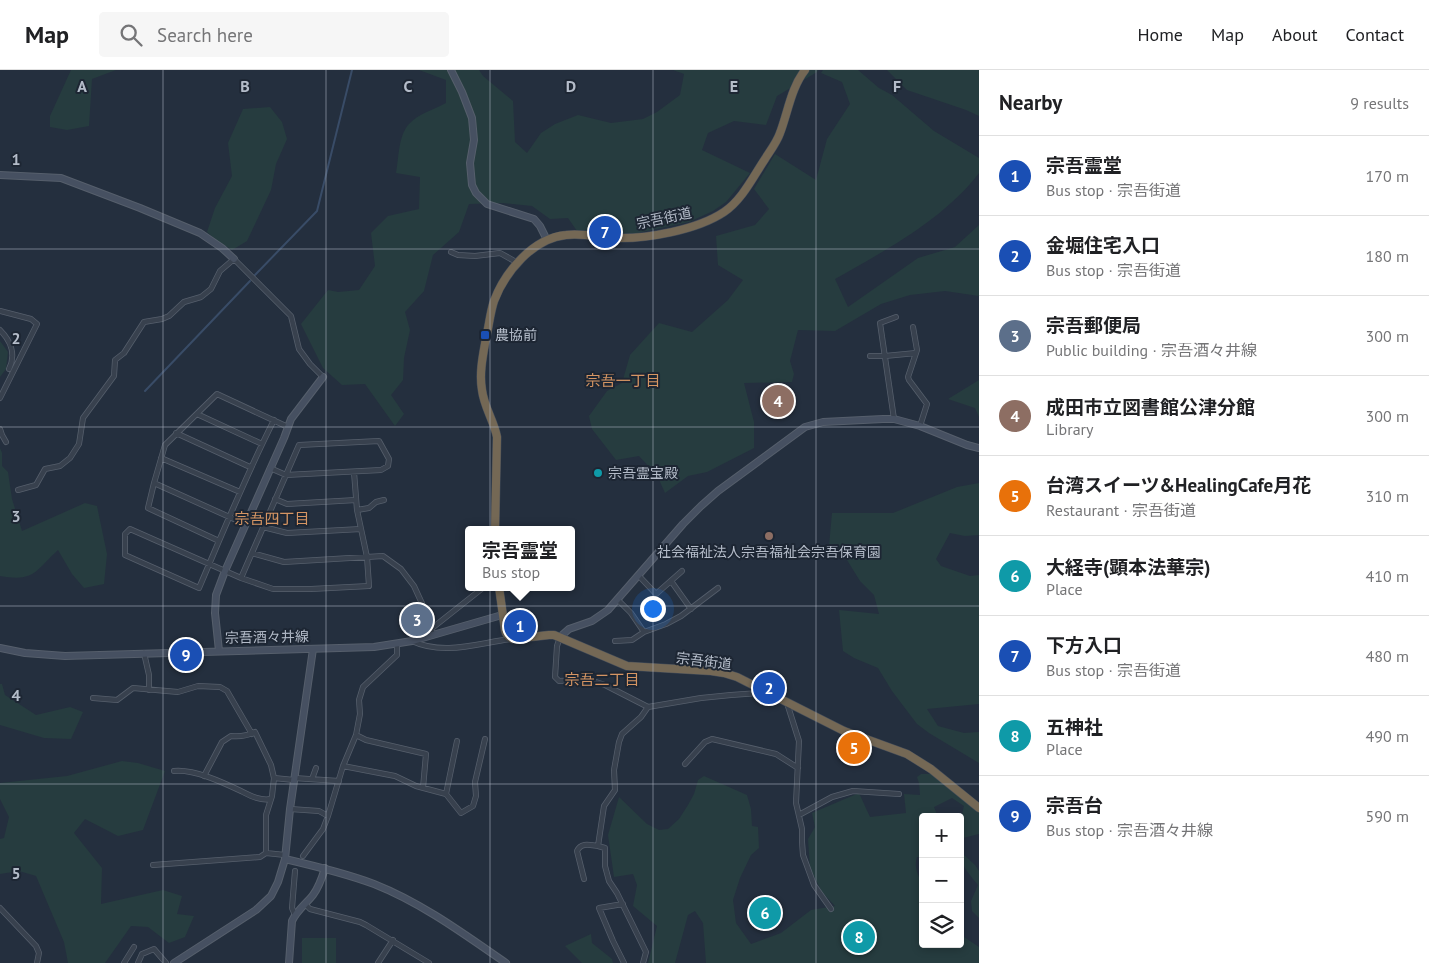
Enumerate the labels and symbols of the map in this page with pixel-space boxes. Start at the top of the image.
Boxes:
text: A [77,76,87,96]
text: B [240,76,250,96]
text: C [404,76,413,96]
text: D [566,76,576,96]
text: E [730,76,738,96]
text: F [893,76,901,96]
text: 1 [11,149,21,169]
street label: 宗吾街道 [635,203,693,233]
pin: 7 [589,213,621,251]
place label: 農協前 [495,326,537,344]
text: 2 [11,328,21,348]
marker: 農協前 [479,329,491,341]
district label: 宗吾一丁目 [585,371,661,390]
pin: 4 [762,382,794,420]
place label: 宗吾霊宝殿 [608,464,678,482]
marker: 宗吾霊宝殿 [592,467,604,479]
text: 3 [11,506,21,526]
district label: 宗吾四丁目 [234,509,310,528]
marker: 社会福祉法人宗吾福祉会宗吾保育園 [763,530,775,542]
place label: 社会福祉法人宗吾福祉会宗吾保育園 [657,543,881,561]
your location [640,596,666,622]
pin: 3 [401,601,433,639]
pin: 1 [504,607,536,645]
street label: 宗吾酒々井線 [225,627,309,647]
pin: 9 [170,636,202,674]
street label: 宗吾街道 [675,649,733,673]
pin: 2 [753,669,785,707]
district label: 宗吾二丁目 [564,670,640,689]
text: 4 [11,685,21,705]
pin: 5 [838,729,870,767]
text: 5 [11,863,21,883]
pin: 6 [749,894,781,932]
pin: 8 [843,918,875,956]

